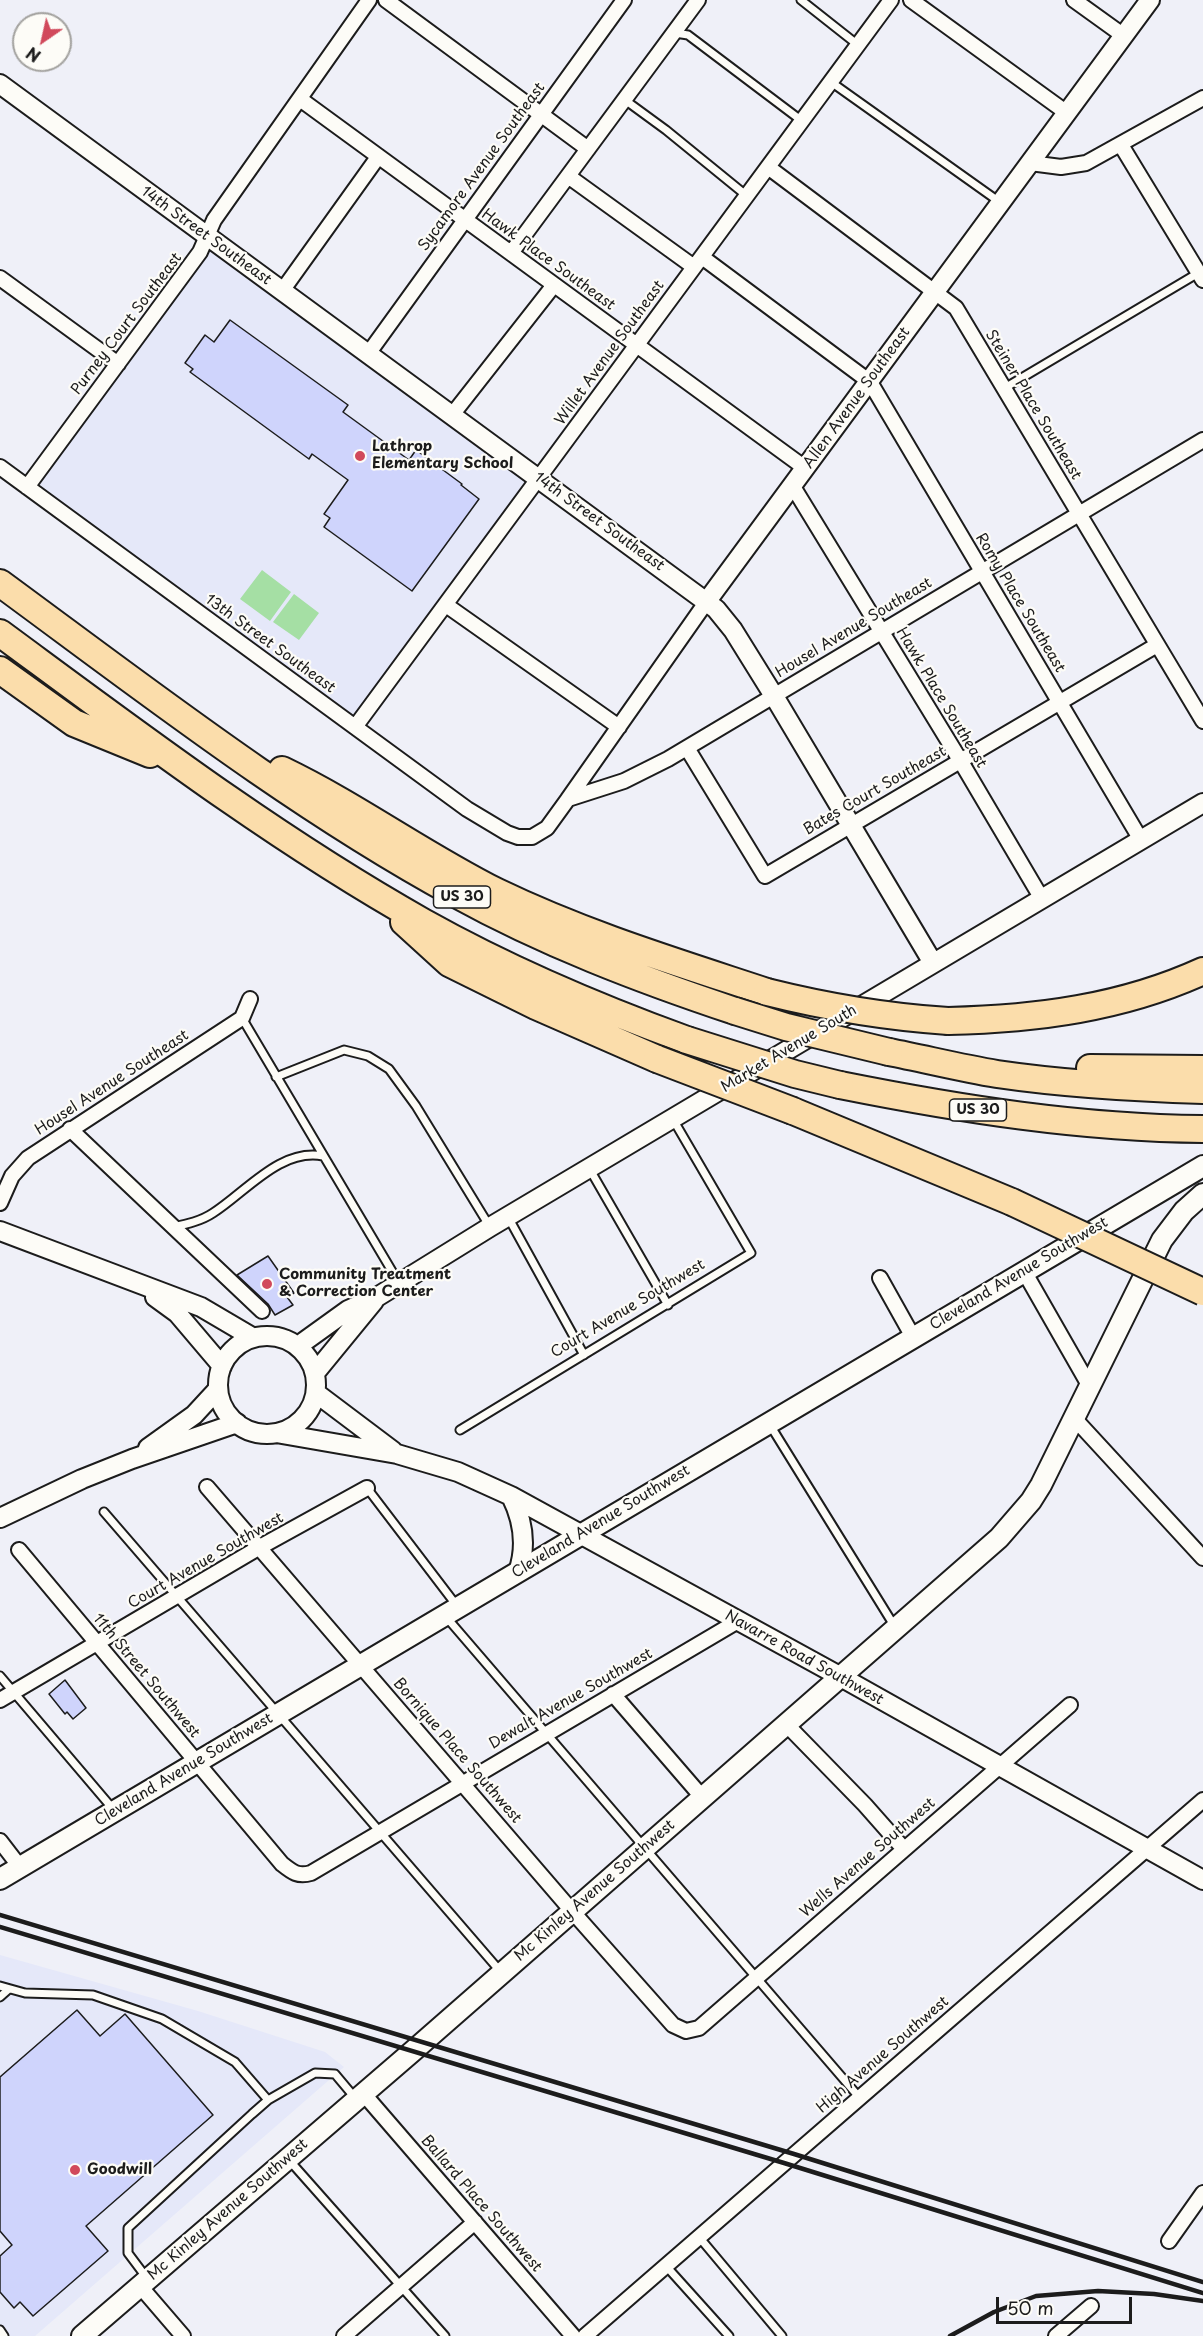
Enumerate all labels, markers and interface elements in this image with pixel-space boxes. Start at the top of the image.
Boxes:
north arrow [12,12,72,72]
text: N [21,42,45,69]
street label: Sycamore Avenue Southeast [415,79,549,255]
street label: 14th Street Southeast [137,183,275,289]
street label: Hawk Place Southeast [478,206,618,314]
street label: Purney Court Southeast [68,250,186,398]
street label: Willet Avenue Southeast [551,277,669,429]
street label: Allen Avenue Southeast [800,324,914,472]
street label: Steiner Place Southeast [981,327,1085,483]
place label: Lathrop Elementary School [372,438,513,473]
marker: Lathrop Elementary School [353,449,367,463]
street label: 14th Street Southeast [530,469,668,575]
street label: Romy Place Southeast [971,530,1069,676]
street label: Housel Avenue Southeast [772,574,936,682]
street label: 13th Street Southeast [201,591,339,697]
street label: Hawk Place Southeast [892,625,990,771]
street label: Bates Court Southeast [800,743,950,839]
road number: US 30 [434,886,490,908]
street label: Market Avenue South [718,1001,860,1097]
street label: Housel Avenue Southeast [32,1027,192,1139]
road number: US 30 [950,1099,1006,1121]
street label: Cleveland Avenue Southwest [927,1214,1111,1334]
street label: Court Avenue Southwest [548,1256,708,1362]
place label: Community Treatment & Correction Center [279,1266,451,1301]
marker: Community Treatment & Correction Center [260,1277,274,1291]
street label: Cleveland Avenue Southwest [509,1462,693,1582]
street label: Court Avenue Southwest [125,1509,287,1613]
street label: Navarre Road Southwest [722,1607,886,1709]
street label: 11th Street Southwest [89,1610,203,1742]
street label: Dewalt Avenue Southwest [486,1645,656,1753]
street label: Bornique Place Southwest [389,1675,525,1827]
street label: Cleveland Avenue Southwest [92,1710,276,1830]
street label: Wells Avenue Southwest [797,1794,939,1922]
street label: Mc Kinley Avenue Southwest [511,1816,679,1966]
street label: High Avenue Southwest [813,1993,953,2117]
street label: Ballard Place Southwest [417,2132,545,2276]
street label: Mc Kinley Avenue Southwest [144,2135,312,2285]
place label: Goodwill [87,2161,152,2179]
marker: Goodwill [68,2163,82,2177]
scale bar [999,2285,1136,2323]
text: 50 m [1007,2294,1054,2321]

